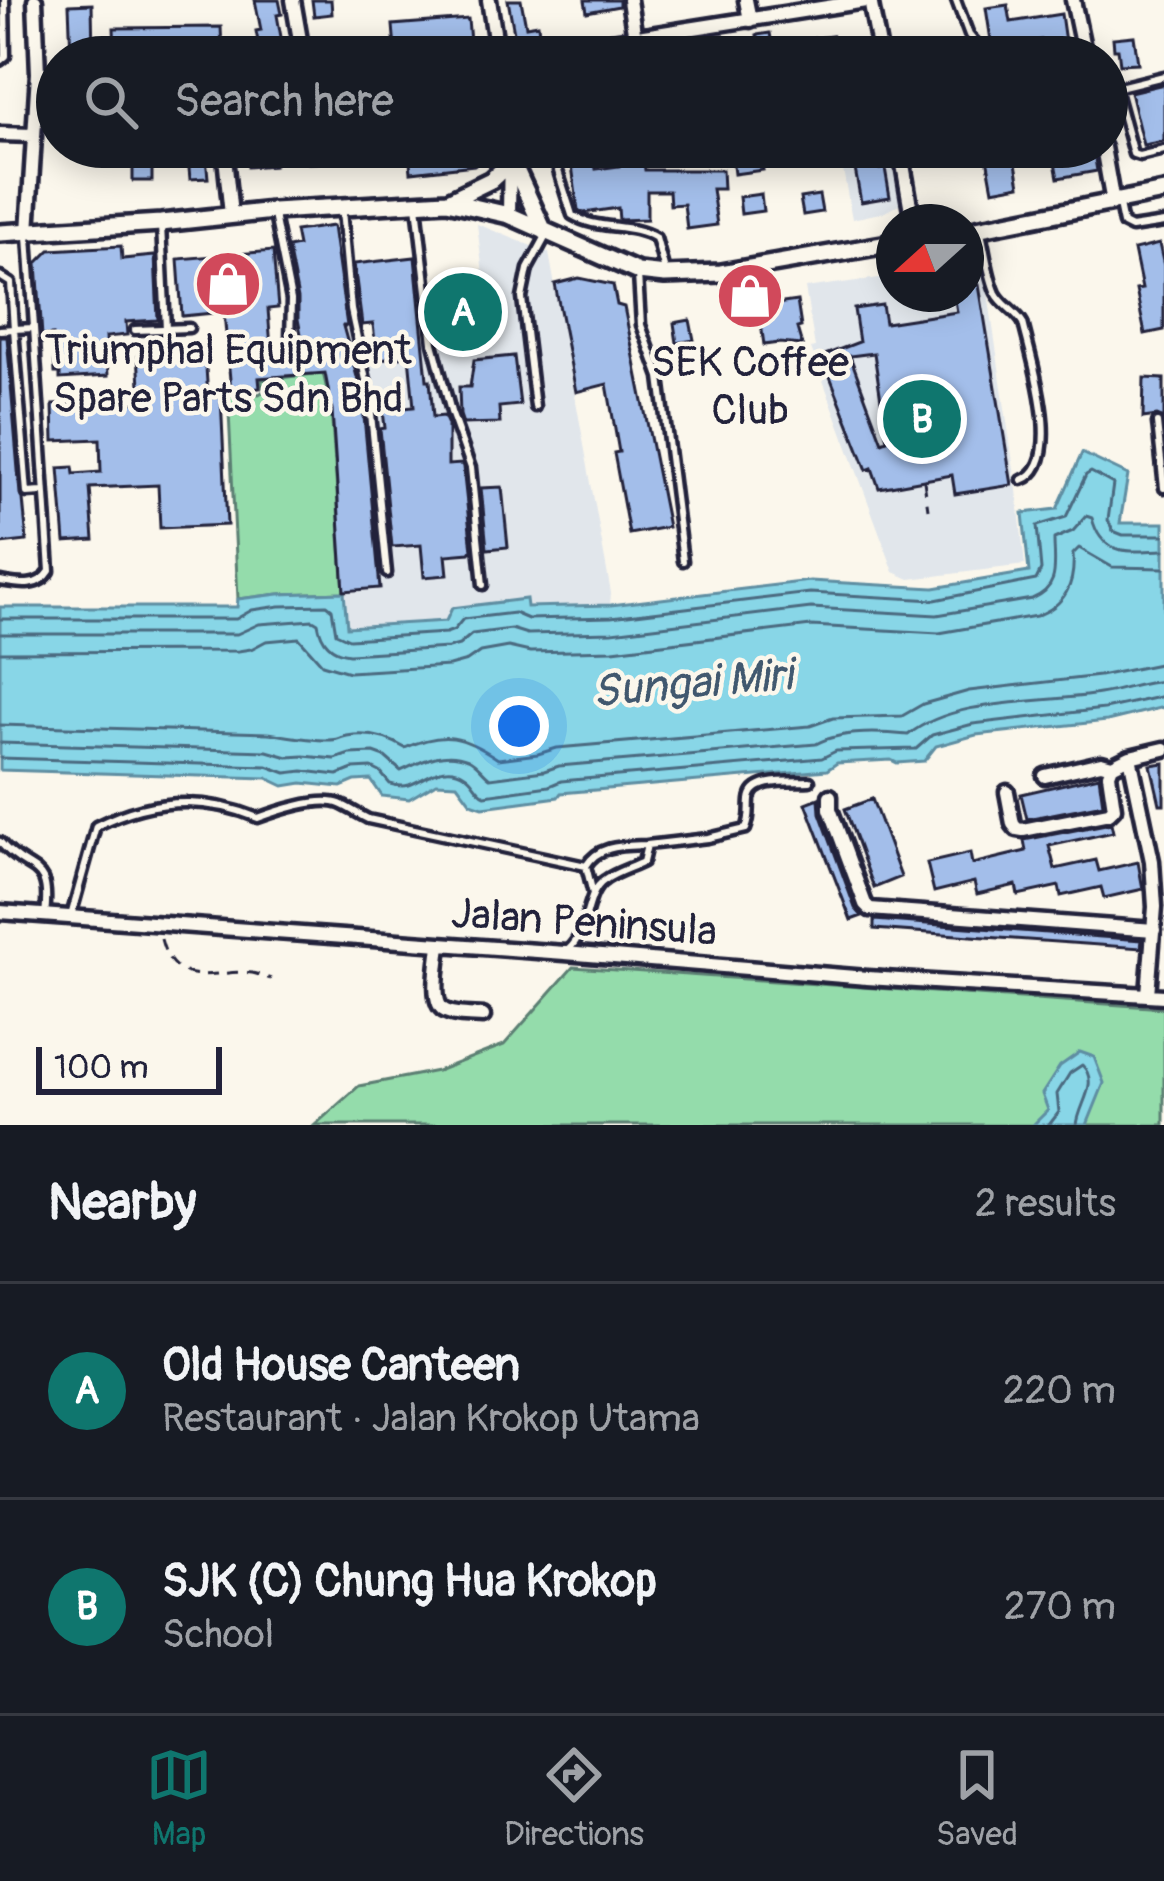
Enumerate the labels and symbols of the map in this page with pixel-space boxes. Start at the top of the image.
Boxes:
north arrow [876,204,984,312]
shop icon: Triumphal Equipment Spare Parts Sdn Bhd [193,249,263,319]
shop icon: SEK Coffee Club [715,261,785,331]
pin: A [424,267,502,357]
place label: Triumphal Equipment Spare Parts Sdn Bhd [44,325,412,425]
place label: SEK Coffee Club [651,337,849,437]
pin: B [883,374,961,464]
water label: Sungai Miri [590,647,801,721]
your location [489,696,549,756]
street label: Jalan Peninsula [449,888,719,958]
scale bar [36,1041,222,1094]

